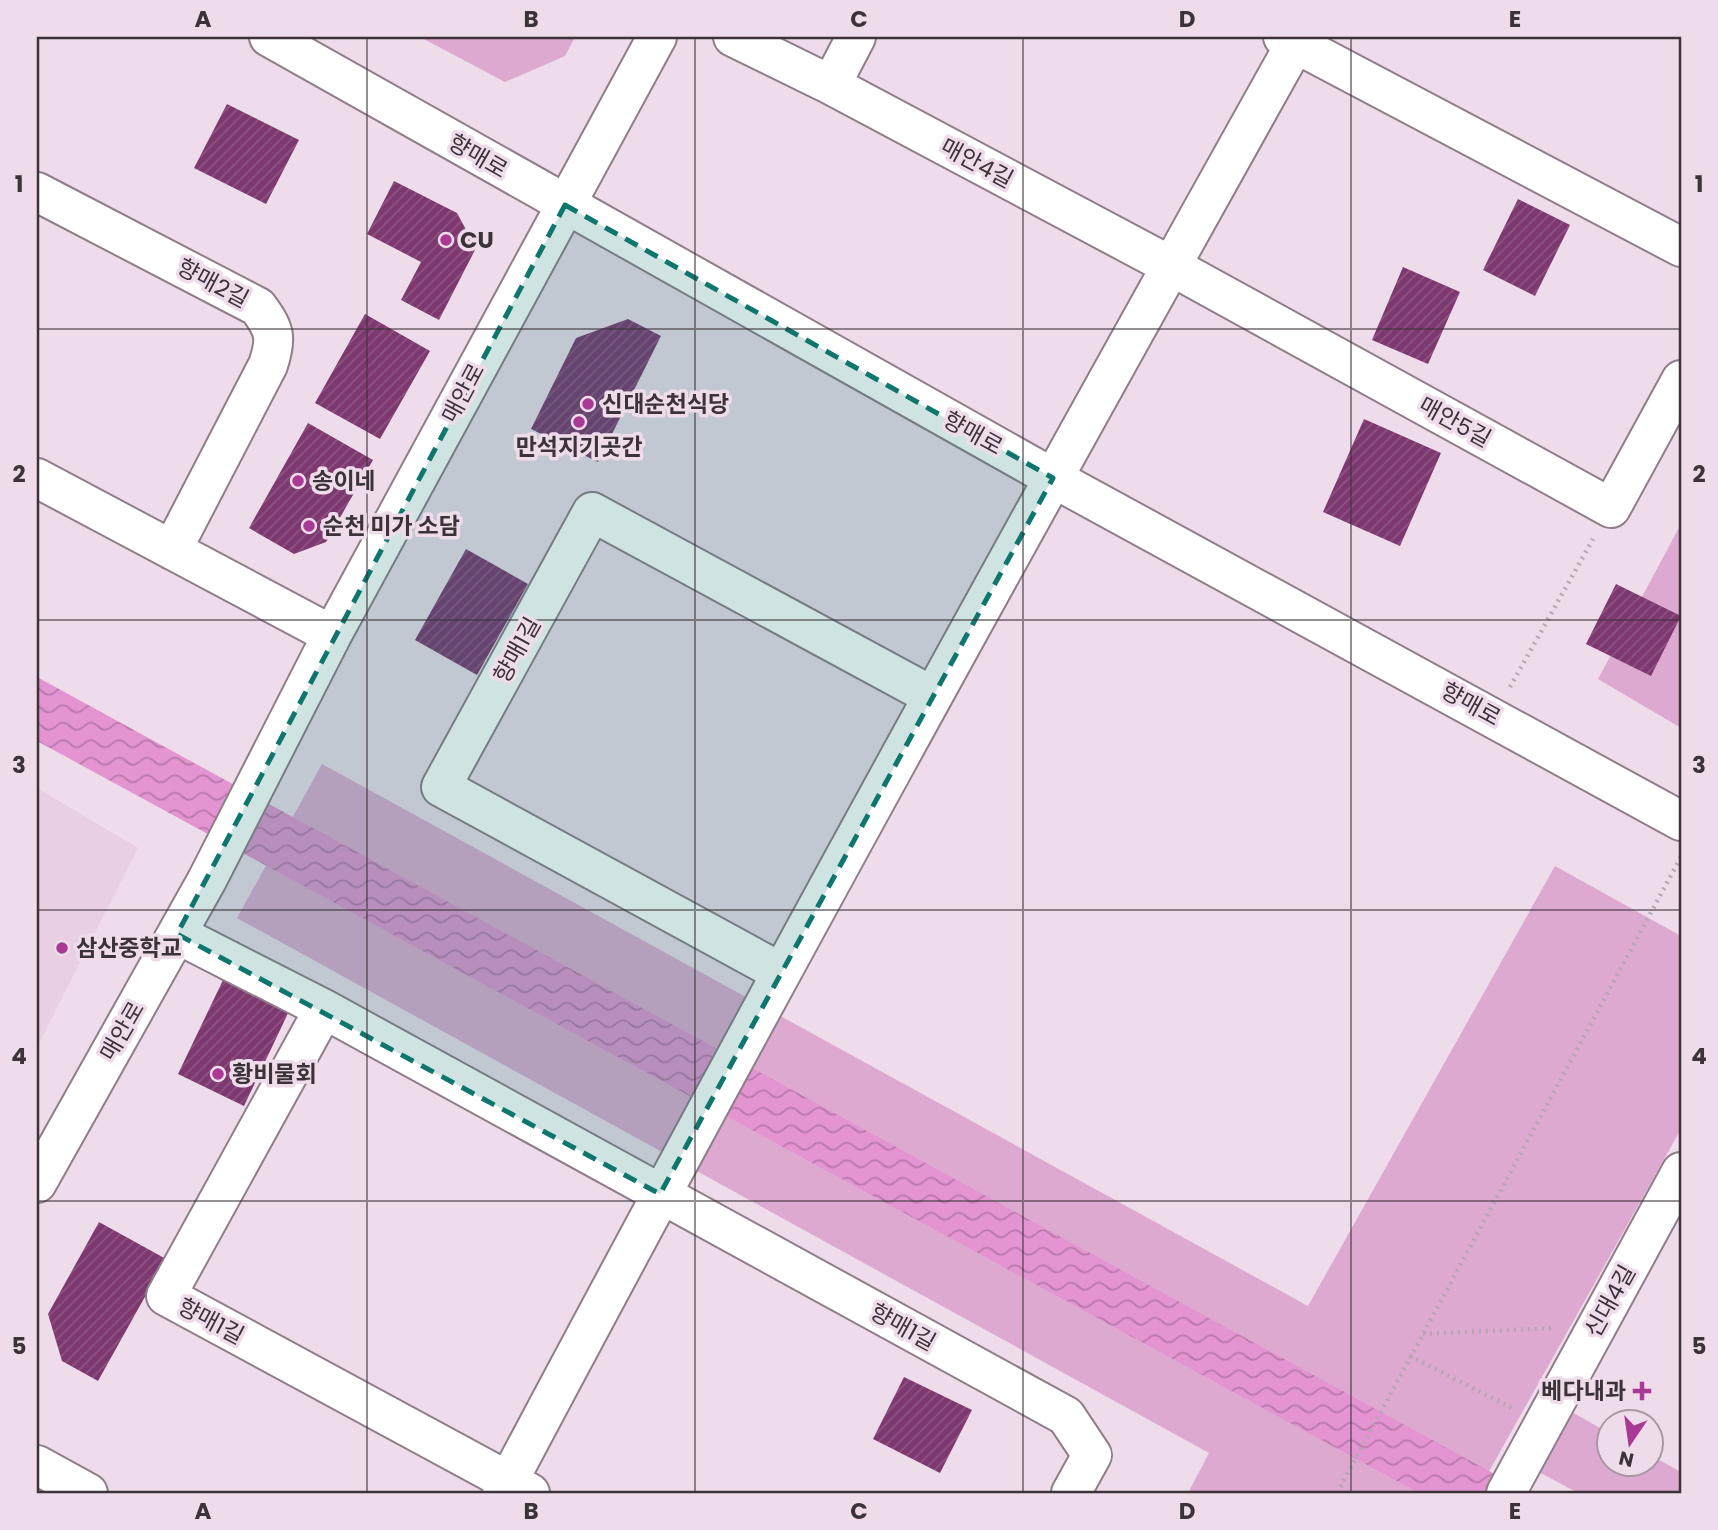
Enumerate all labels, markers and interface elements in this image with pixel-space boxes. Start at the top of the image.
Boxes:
text: A [195,3,212,35]
text: B [523,3,539,35]
text: C [850,3,868,35]
text: D [1179,3,1195,35]
text: E [1509,3,1521,35]
street label: 향매로 [443,126,513,186]
street label: 매안4길 [935,131,1019,195]
text: 1 [15,168,23,200]
text: 1 [1695,168,1703,200]
place label: CU [460,224,494,256]
marker: CU [438,232,454,248]
street label: 향매2길 [172,251,254,315]
street label: 매안로 [434,357,492,429]
place label: 신대순천식당 [602,388,729,420]
street label: 매안5길 [1413,389,1497,455]
marker: 신대순천식당 [580,396,596,412]
street label: 향매로 [937,404,1009,462]
marker: 만석지기곳간 [571,414,587,430]
place label: 만석지기곳간 [516,431,642,463]
text: 2 [12,458,26,490]
text: 2 [1692,458,1706,490]
place label: 송이네 [312,465,375,497]
marker: 송이네 [290,473,306,489]
place label: 순천 미가 소담 [323,510,460,542]
marker: 순천 미가 소담 [301,518,317,534]
street label: 향매1길 [486,611,548,689]
street label: 향매로 [1435,675,1507,733]
text: 3 [12,749,26,781]
text: 3 [1692,749,1706,781]
place label: 삼산중학교 [76,932,182,964]
marker: 삼산중학교 [54,940,70,956]
street label: 매안로 [92,996,152,1066]
text: 4 [11,1040,27,1072]
text: 4 [1691,1040,1707,1072]
place label: 황비물회 [232,1058,317,1090]
marker: 황비물회 [210,1066,226,1082]
street label: 신대4길 [1577,1259,1643,1343]
street label: 향매1길 [172,1290,250,1352]
street label: 향매1길 [864,1296,942,1358]
text: 5 [12,1330,26,1362]
text: 5 [1692,1330,1706,1362]
place label: 베다내과 [1541,1375,1626,1407]
marker: 베다내과 [1632,1381,1652,1401]
north arrow [1596,1408,1666,1478]
text: N [1616,1444,1636,1474]
text: A [195,1495,212,1527]
text: B [523,1495,539,1527]
text: C [850,1495,868,1527]
text: D [1179,1495,1195,1527]
text: E [1509,1495,1521,1527]

